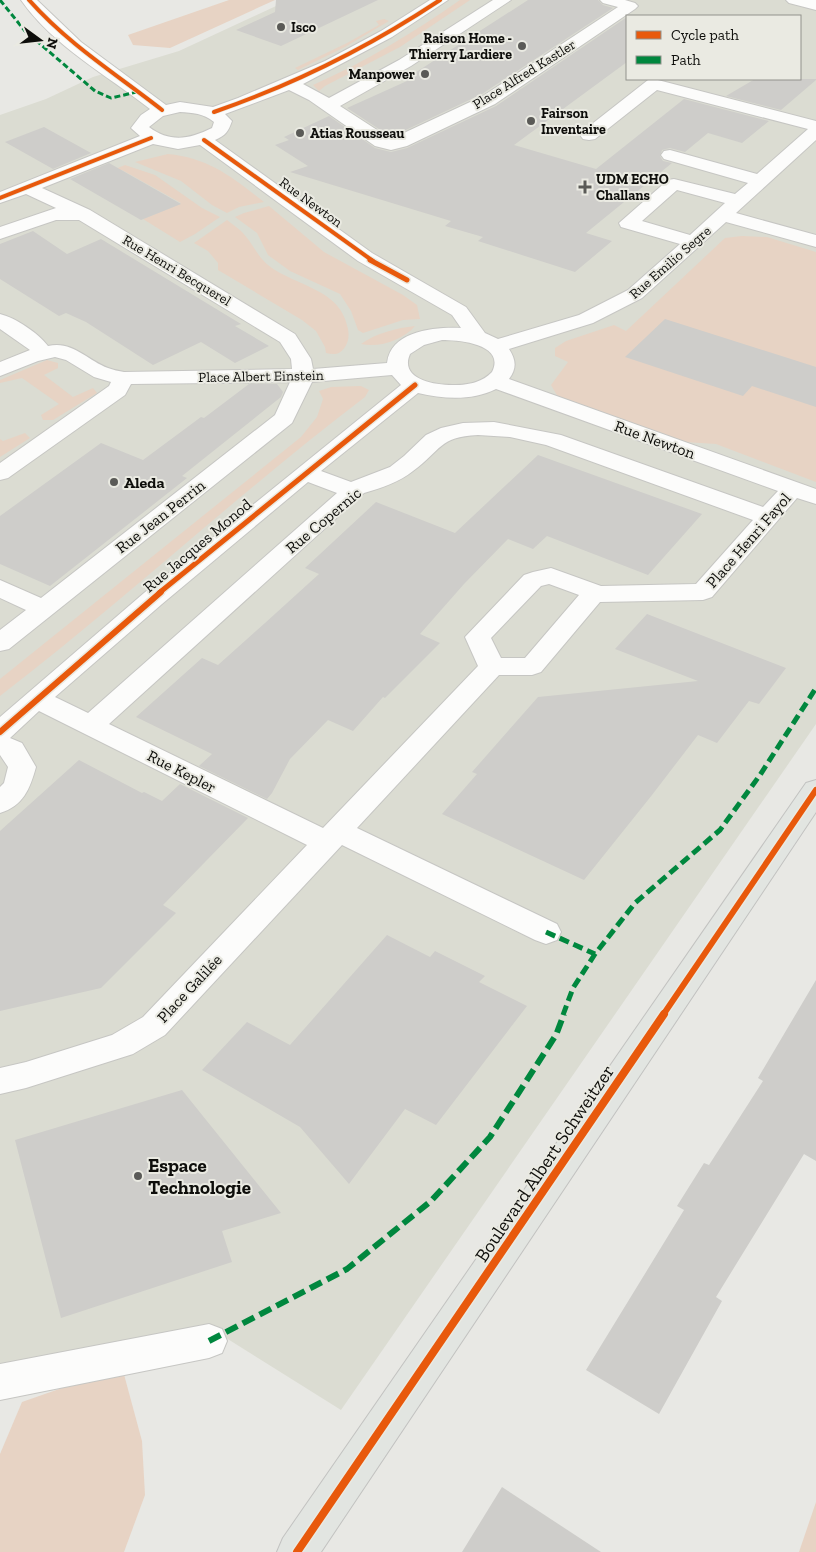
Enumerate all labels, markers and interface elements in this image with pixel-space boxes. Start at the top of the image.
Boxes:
north arrow [15,15,65,65]
legend [626,15,801,80]
place label: Isco [291,19,317,36]
marker: Isco [275,21,287,33]
text: Cycle path [671,26,740,44]
place label: Raison Home - Thierry Lardiere [409,30,512,63]
text: N [42,36,62,51]
street label: Place Alfred Kastler [470,36,579,113]
marker: Raison Home - Thierry Lardiere [516,40,528,52]
text: Path [671,51,701,69]
place label: Manpower [349,66,415,83]
marker: Manpower [419,68,431,80]
place label: Fairson Inventaire [541,105,606,138]
marker: Fairson Inventaire [525,115,537,127]
place label: Atias Rousseau [310,125,405,142]
marker: Atias Rousseau [294,127,306,139]
place label: UDM ECHO Challans [596,171,669,204]
street label: Rue Newton [276,174,346,231]
marker: UDM ECHO Challans [578,180,592,194]
street label: Rue Emilio Segre [626,222,715,302]
street label: Rue Henri Becquerel [119,231,234,310]
street label: Place Albert Einstein [198,367,324,386]
street label: Rue Newton [612,416,699,463]
place label: Aleda [124,473,165,492]
street label: Rue Jean Perrin [112,475,209,557]
marker: Aleda [108,476,120,488]
street label: Rue Copernic [282,483,365,557]
street label: Place Henri Fayol [702,489,795,592]
street label: Rue Jacques Monod [139,494,255,596]
street label: Rue Kepler [144,746,220,797]
street label: Place Galilée [153,950,226,1026]
street label: Boulevard Albert Schweitzer [470,1060,619,1266]
place label: Espace Technologie [148,1154,251,1199]
marker: Espace Technologie [132,1170,144,1182]

